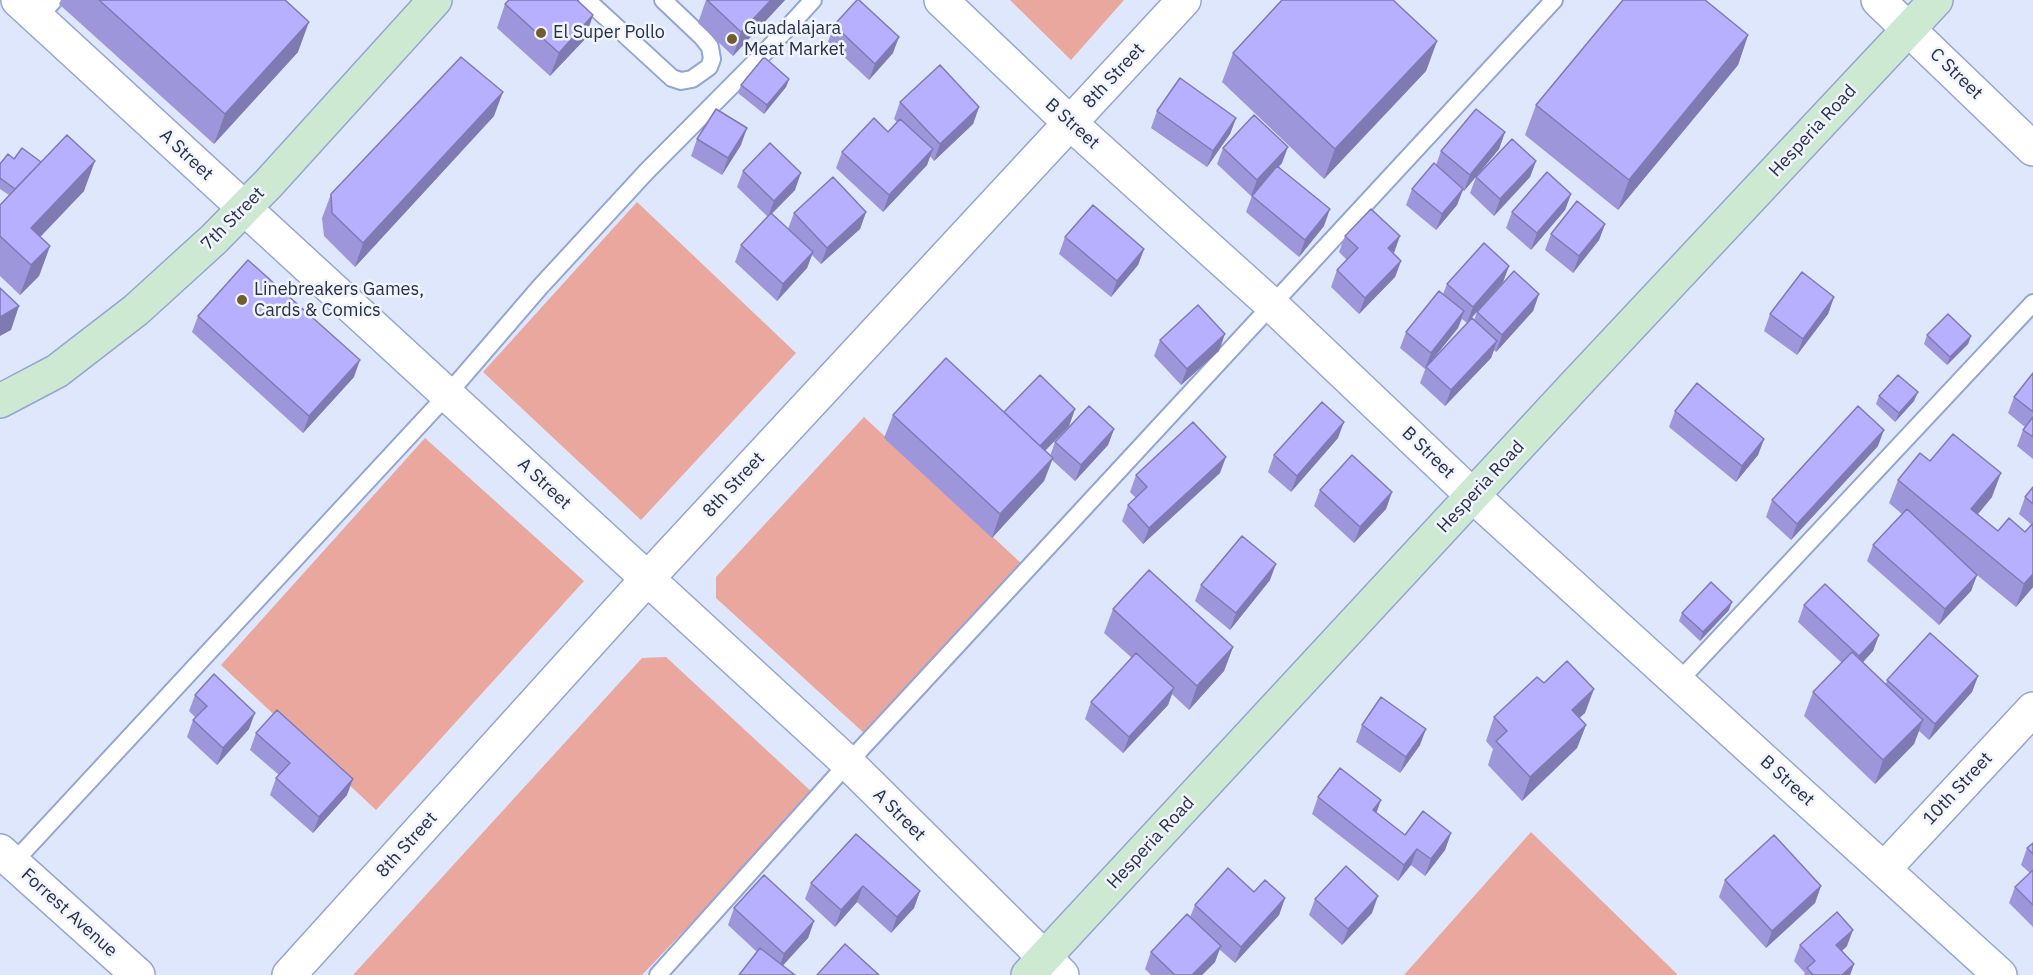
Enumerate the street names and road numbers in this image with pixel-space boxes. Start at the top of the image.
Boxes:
street label: 8th Street [1078,39,1150,113]
street label: C Street [1925,44,1987,104]
street label: Hesperia Road [1765,80,1861,182]
street label: B Street [1040,94,1104,154]
street label: A Street [155,125,217,185]
street label: 7th Street [197,183,269,255]
street label: B Street [1397,423,1459,483]
street label: Hesperia Road [1433,436,1529,538]
street label: 8th Street [698,448,770,522]
street label: A Street [513,454,575,514]
street label: 10th Street [1919,748,1997,830]
street label: B Street [1755,751,1819,811]
street label: A Street [868,784,930,846]
street label: Hesperia Road [1103,792,1199,894]
street label: 8th Street [372,808,442,882]
street label: Forrest Avenue [16,864,122,962]

